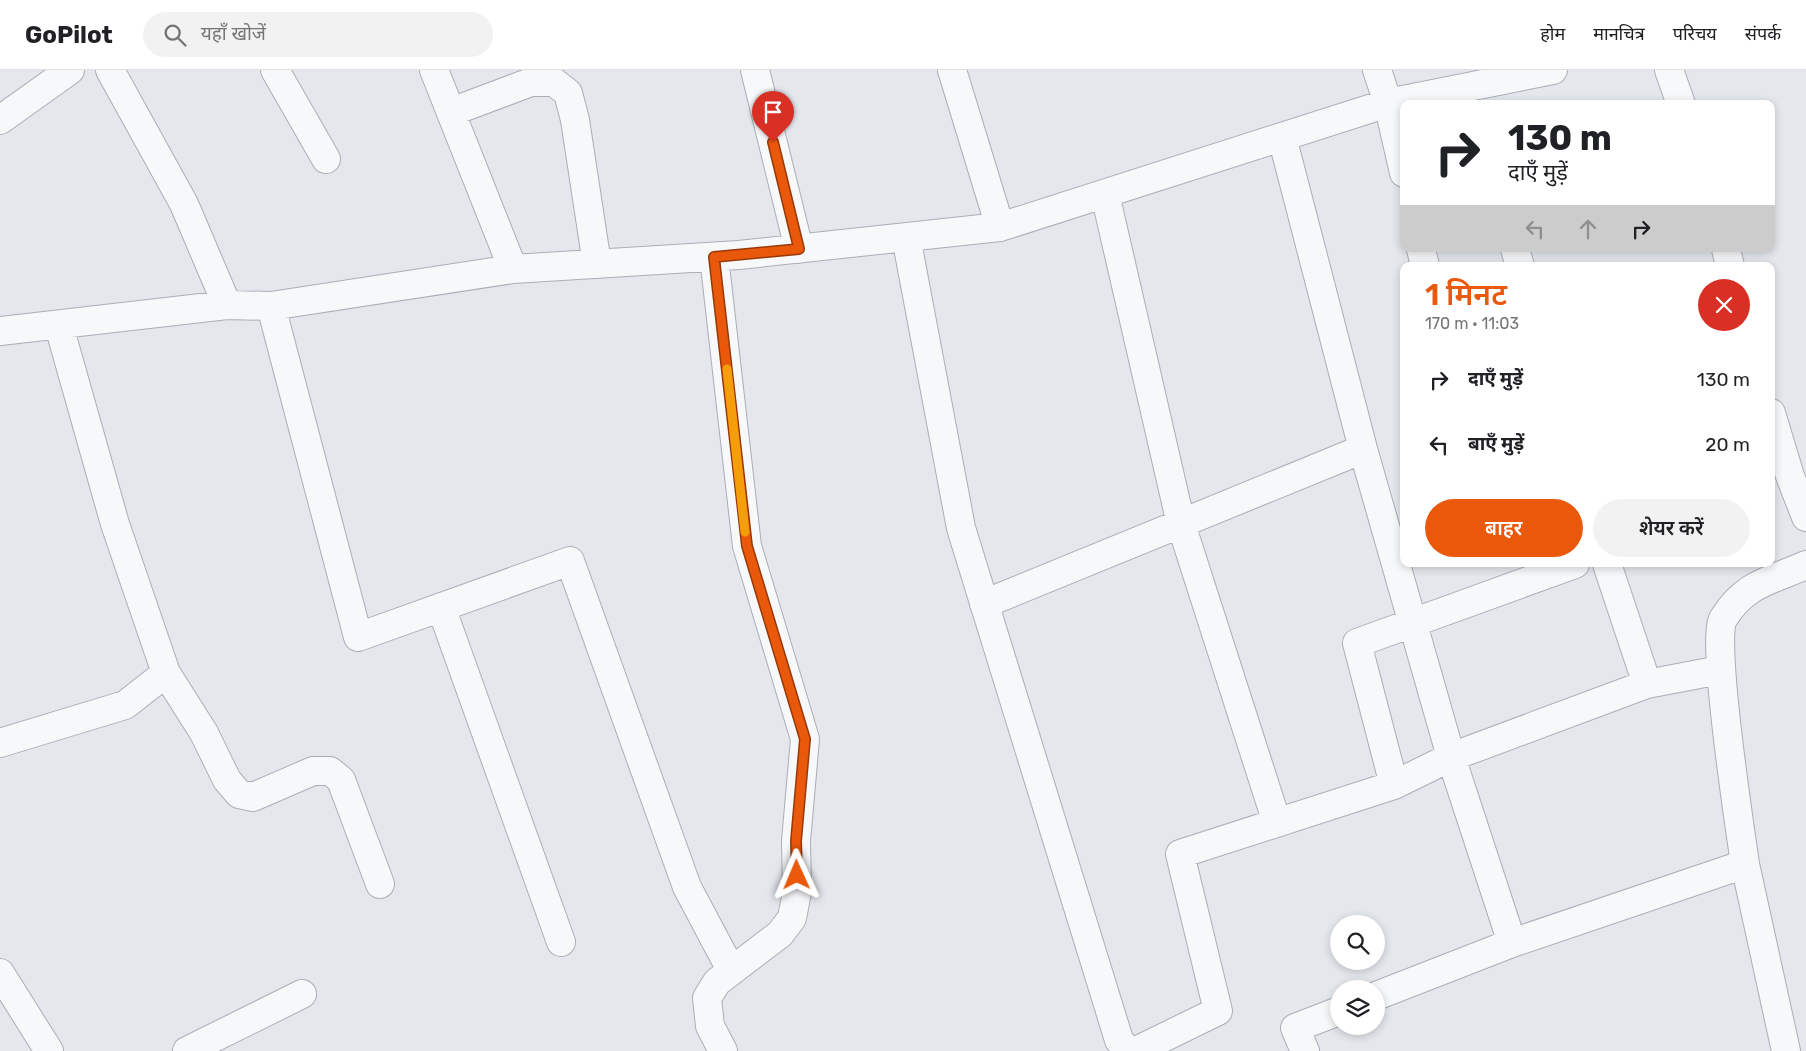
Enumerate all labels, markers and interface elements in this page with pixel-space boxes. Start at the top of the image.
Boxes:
search box [143,12,493,57]
text: GoPilot [25,21,113,49]
icon: search [161,21,189,49]
text: यहाँ खोजें [201,22,266,45]
text: होम [1540,23,1565,45]
text: मानचित्र [1593,23,1645,45]
text: परिचय [1673,23,1717,45]
text: संपर्क [1745,23,1781,45]
pin [752,91,794,142]
icon: arrive [759,98,787,126]
text: 130 m [1508,117,1612,159]
icon: right [1425,120,1490,185]
text: दाएँ मुड़ें [1508,159,1568,186]
icon: left [1521,215,1549,243]
icon: ahead [1574,215,1602,243]
icon: right [1627,215,1655,243]
text: 1 मिनट [1425,277,1507,313]
button: close [1698,279,1750,331]
text: 170 m · 11:03 [1425,314,1519,333]
icon: right [1425,366,1453,394]
text: दाएँ मुड़ें [1468,367,1523,390]
text: 130 m [1697,368,1750,391]
icon: left [1425,431,1453,459]
text: बाएँ मुड़ें [1468,432,1524,455]
text: 20 m [1705,433,1750,456]
button: बाहर [1425,499,1583,557]
button: शेयर करें [1593,499,1750,557]
position arrow [770,848,822,900]
map controls [1330,915,1385,1035]
button: search [1330,915,1385,970]
button: layers [1330,980,1385,1035]

